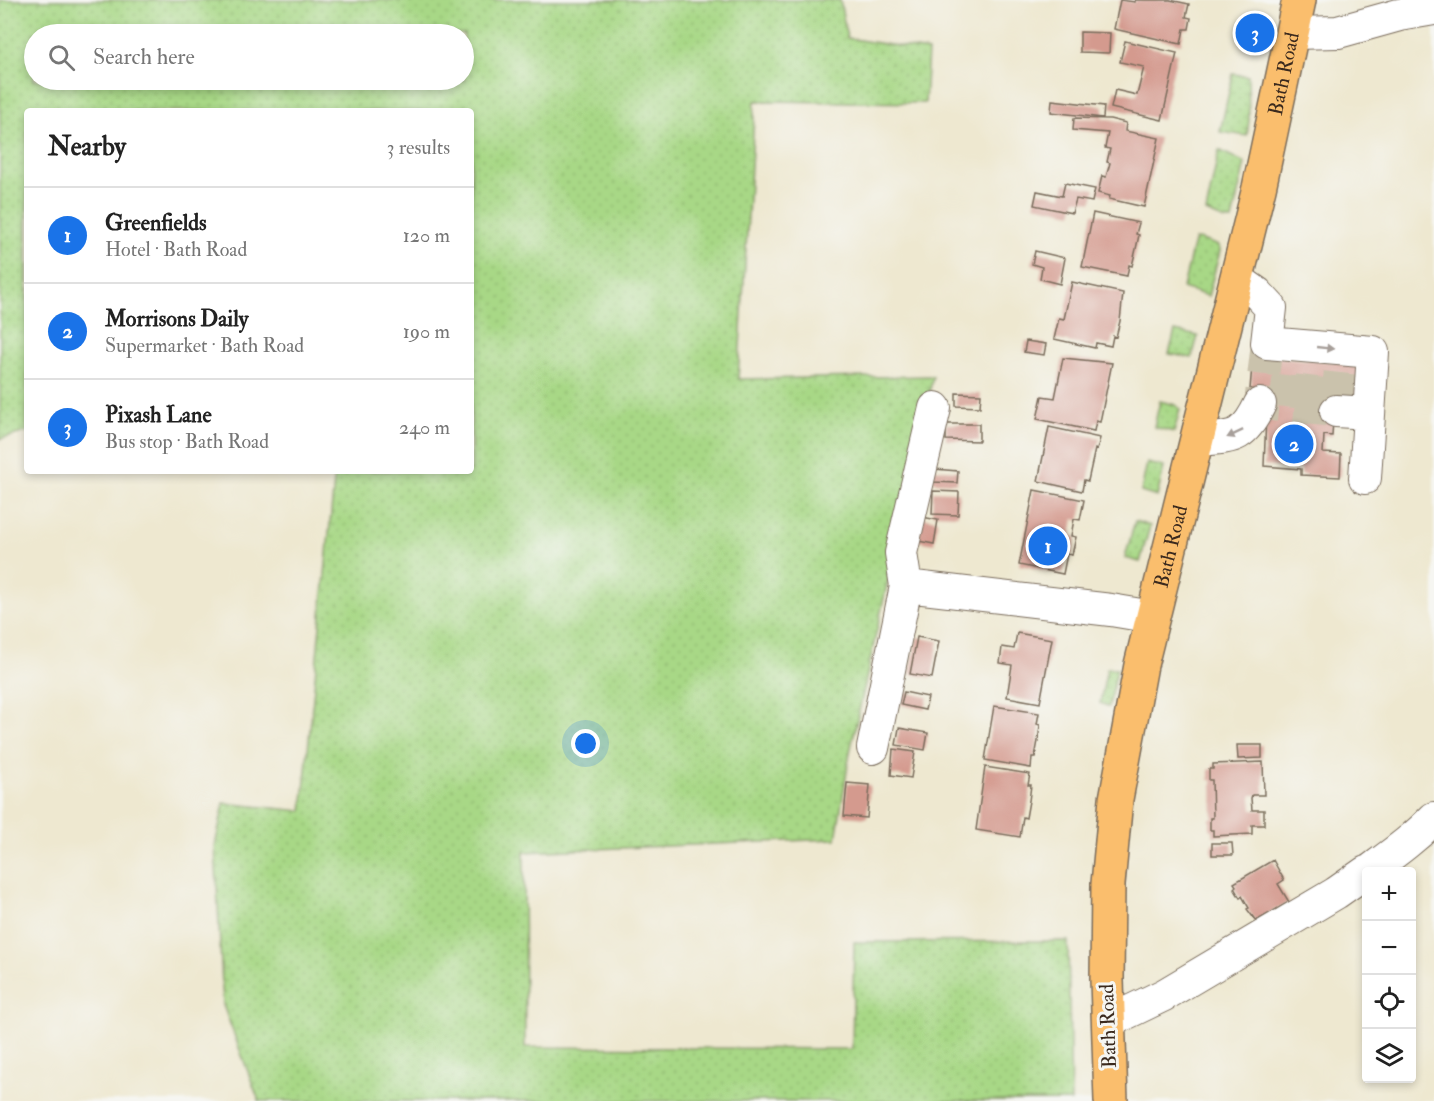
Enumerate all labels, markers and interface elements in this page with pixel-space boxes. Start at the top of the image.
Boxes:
pin: 3 [1236,10,1274,56]
search box [24,24,474,90]
street label: Bath Road [1262,30,1304,118]
icon: search [45,41,78,74]
text: Search here [93,43,195,71]
text: Nearby [48,131,126,163]
text: 3 results [387,135,450,160]
text: Greenfields [105,209,207,237]
text: 1 [64,223,71,248]
text: 120 m [403,223,450,248]
text: Hotel · Bath Road [105,237,247,262]
text: Morrisons Daily [105,305,248,333]
text: 2 [62,319,73,344]
text: 190 m [403,319,450,344]
text: Supermarket · Bath Road [105,333,304,358]
one-way arrow [1316,343,1335,353]
text: Pixash Lane [105,401,212,429]
text: 3 [64,415,71,440]
text: 240 m [399,415,450,440]
pin: 2 [1274,422,1314,466]
text: Bus stop · Bath Road [105,429,269,454]
one-way arrow [1227,429,1244,438]
street label: Bath Road [1148,502,1193,590]
pin: 1 [1028,524,1068,568]
your location [571,729,600,758]
map controls [1362,867,1416,1083]
button: + [1362,867,1416,921]
button: − [1362,921,1416,975]
button: locate [1362,975,1416,1029]
street label: Bath Road [1094,983,1122,1069]
button: layers [1362,1029,1416,1083]

